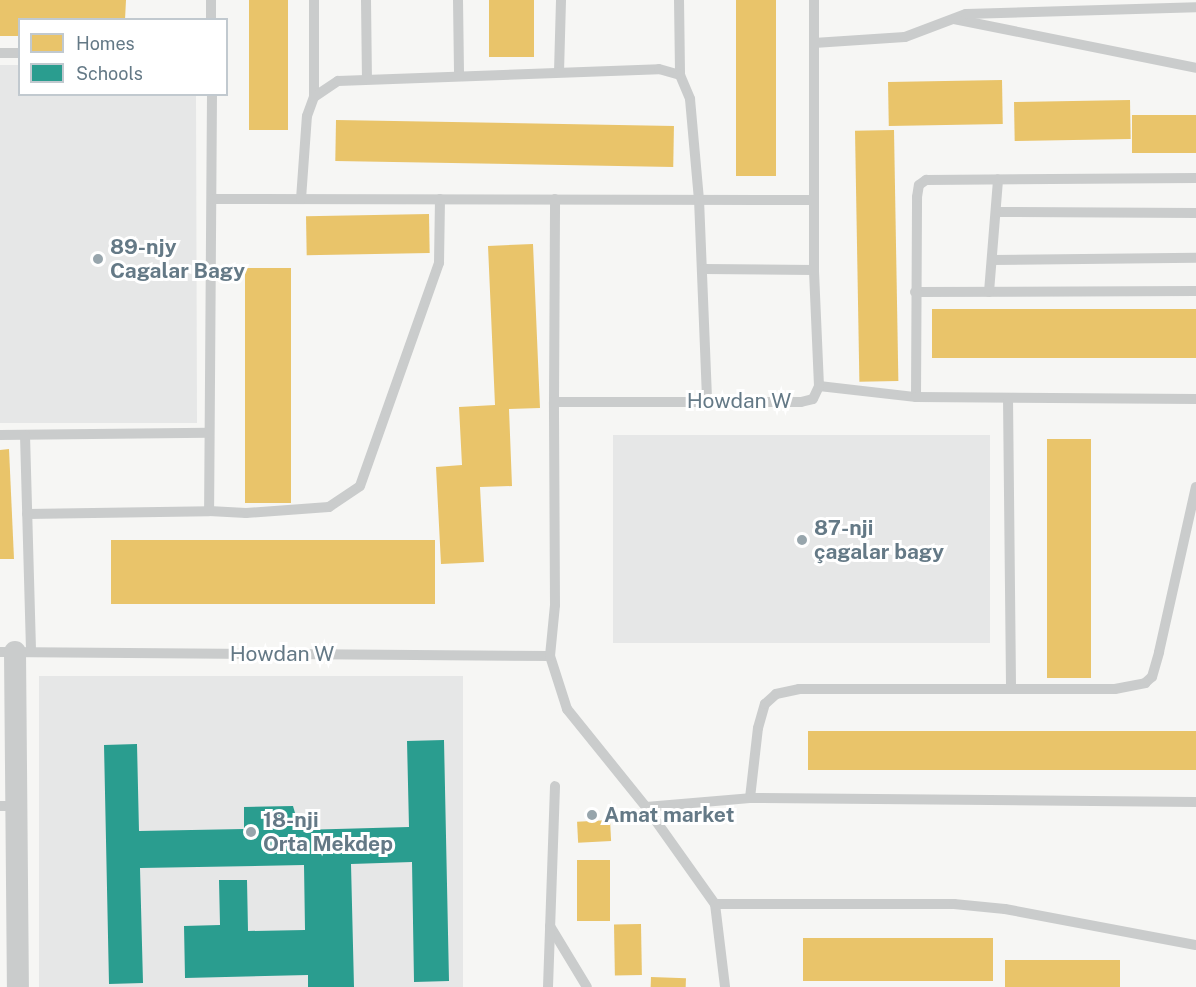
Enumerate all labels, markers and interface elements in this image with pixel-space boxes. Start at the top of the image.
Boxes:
legend [18,18,228,96]
text: Homes [76,33,135,54]
text: Schools [76,63,143,84]
place label: 89-njy Cagalar Bagy [110,234,245,284]
marker: 89-njy Cagalar Bagy [91,252,105,266]
street label: Howdan W [686,388,792,414]
place label: 87-nji çagalar bagy [814,515,944,565]
marker: 87-nji çagalar bagy [795,533,809,547]
street label: Howdan W [229,641,335,667]
place label: Amat market [604,802,734,828]
place label: 18-nji Orta Mekdep [263,807,393,857]
marker: Amat market [585,808,599,822]
marker: 18-nji Orta Mekdep [244,825,258,839]

